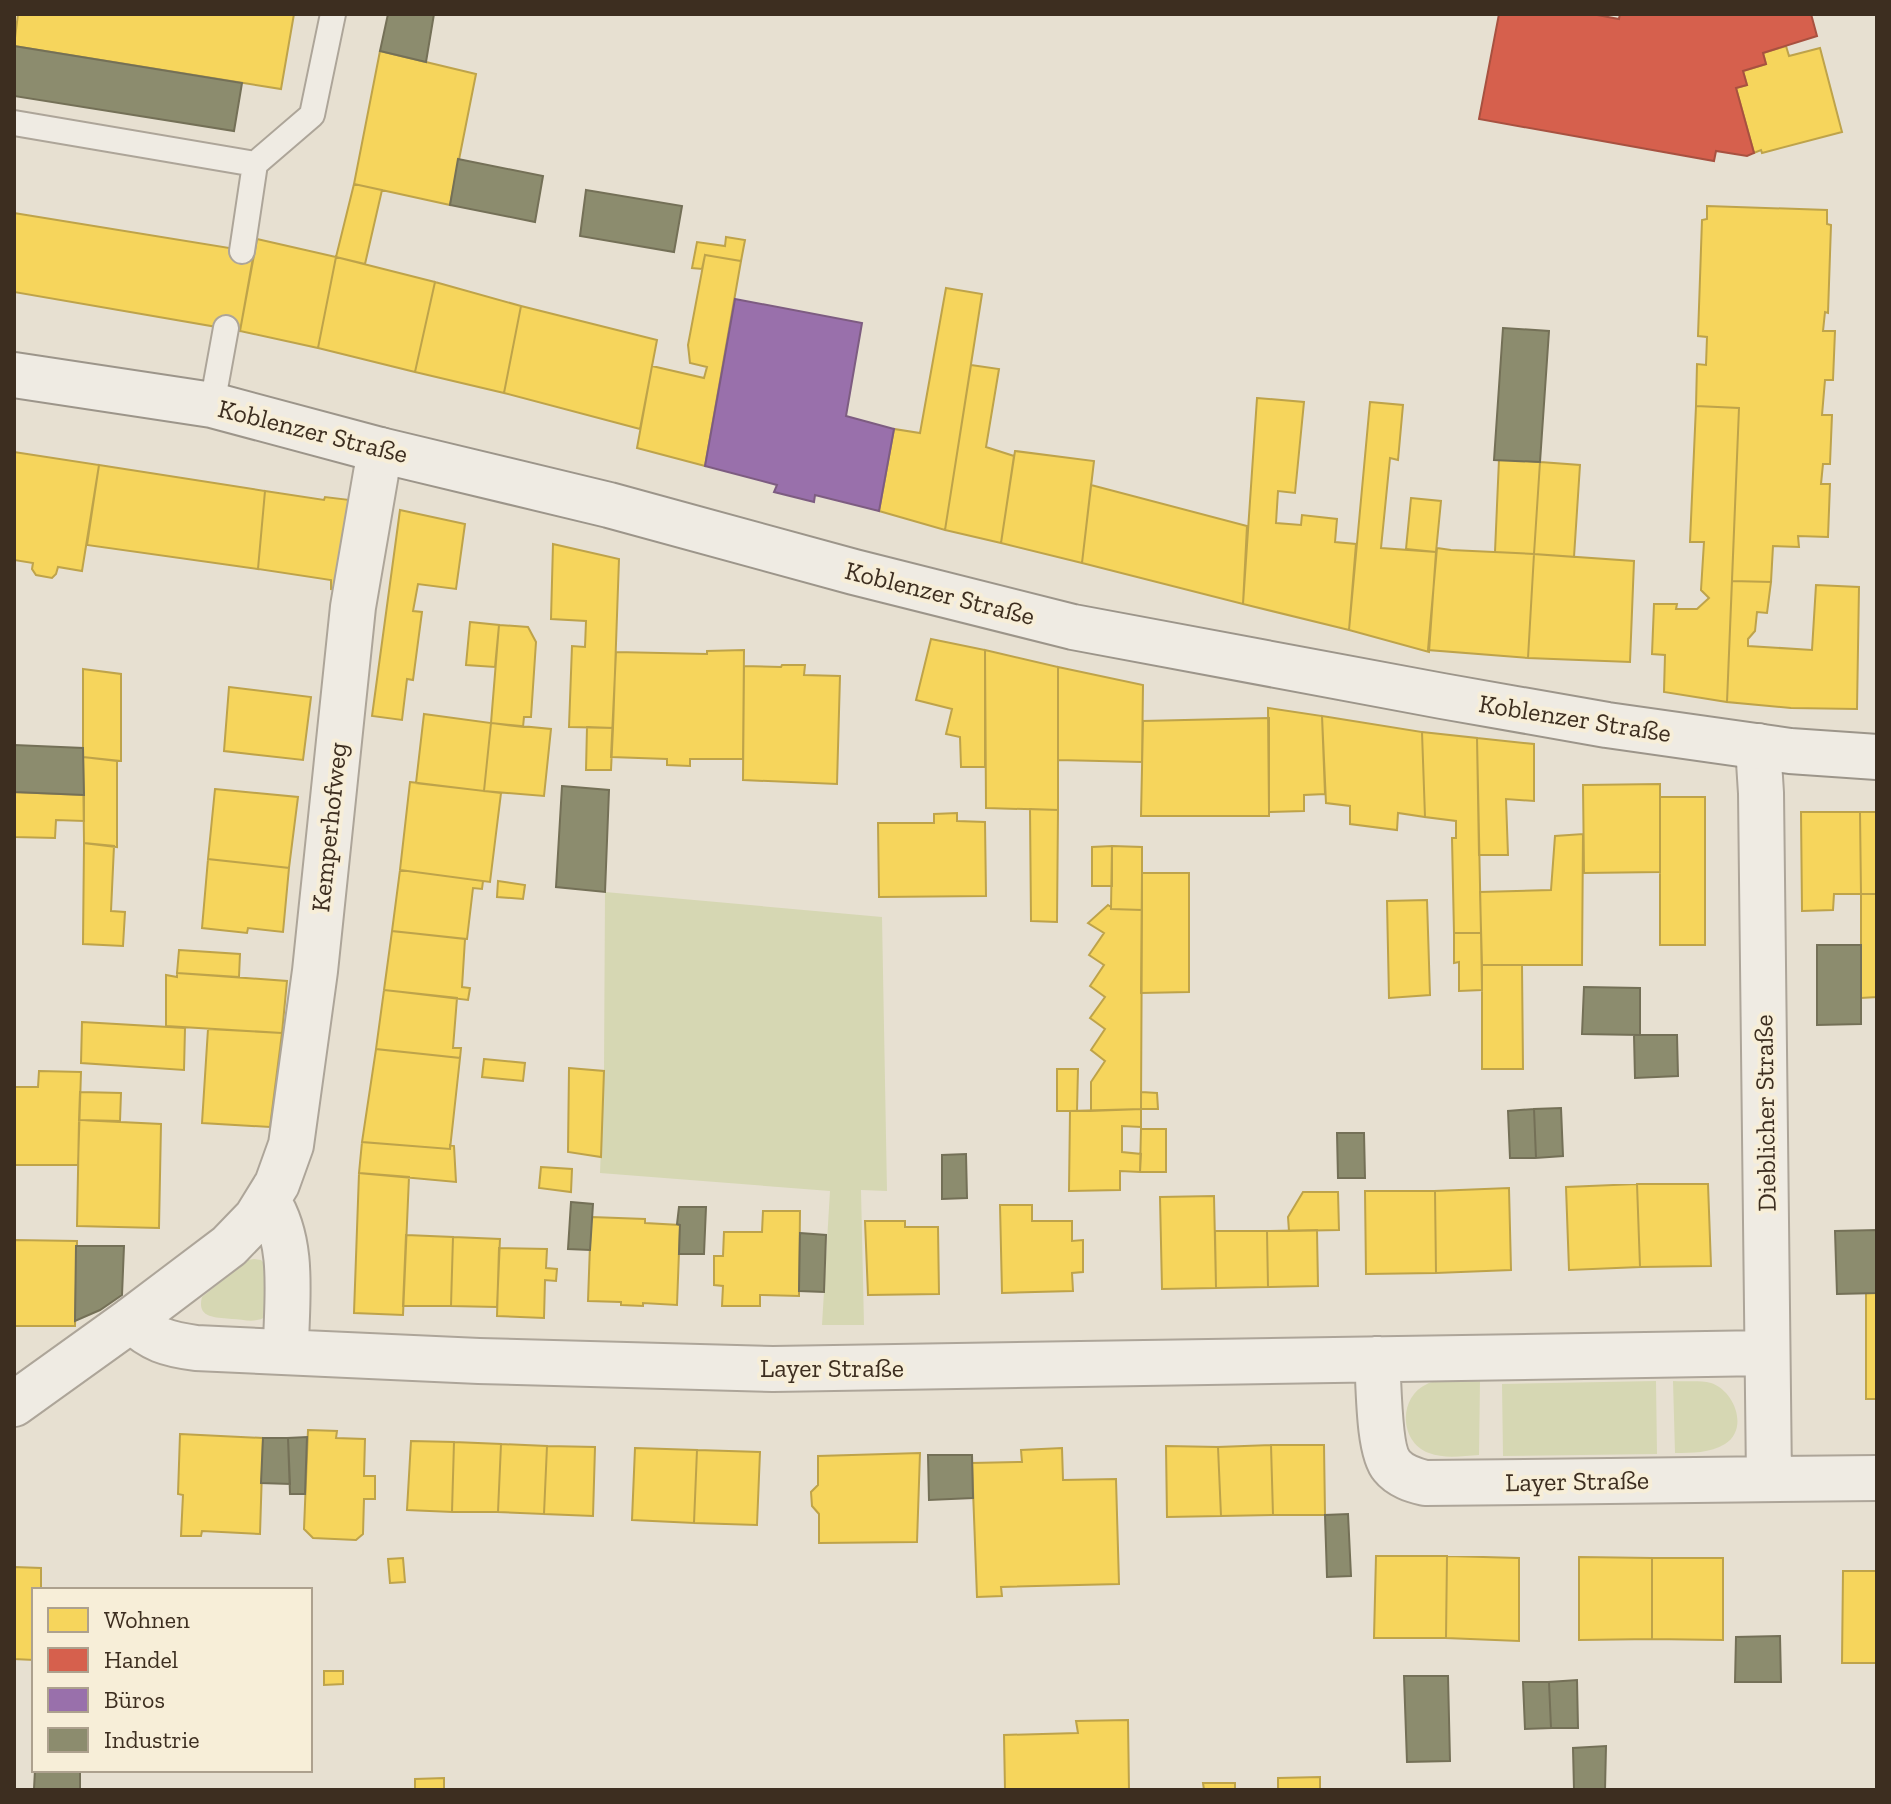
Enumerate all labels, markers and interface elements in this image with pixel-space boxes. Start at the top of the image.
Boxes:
street label: Koblenzer Straße [215,392,411,470]
street label: Koblenzer Straße [842,554,1038,632]
street label: Koblenzer Straße [1477,687,1673,749]
street label: Kemperhofweg [304,741,354,913]
street label: Dieblicher Straße [1747,1014,1783,1212]
street label: Layer Straße [760,1352,904,1384]
street label: Layer Straße [1505,1464,1649,1498]
legend [32,1588,312,1772]
text: Wohnen [104,1605,190,1634]
text: Handel [104,1645,178,1674]
text: Büros [104,1685,165,1714]
text: Industrie [104,1725,200,1754]

